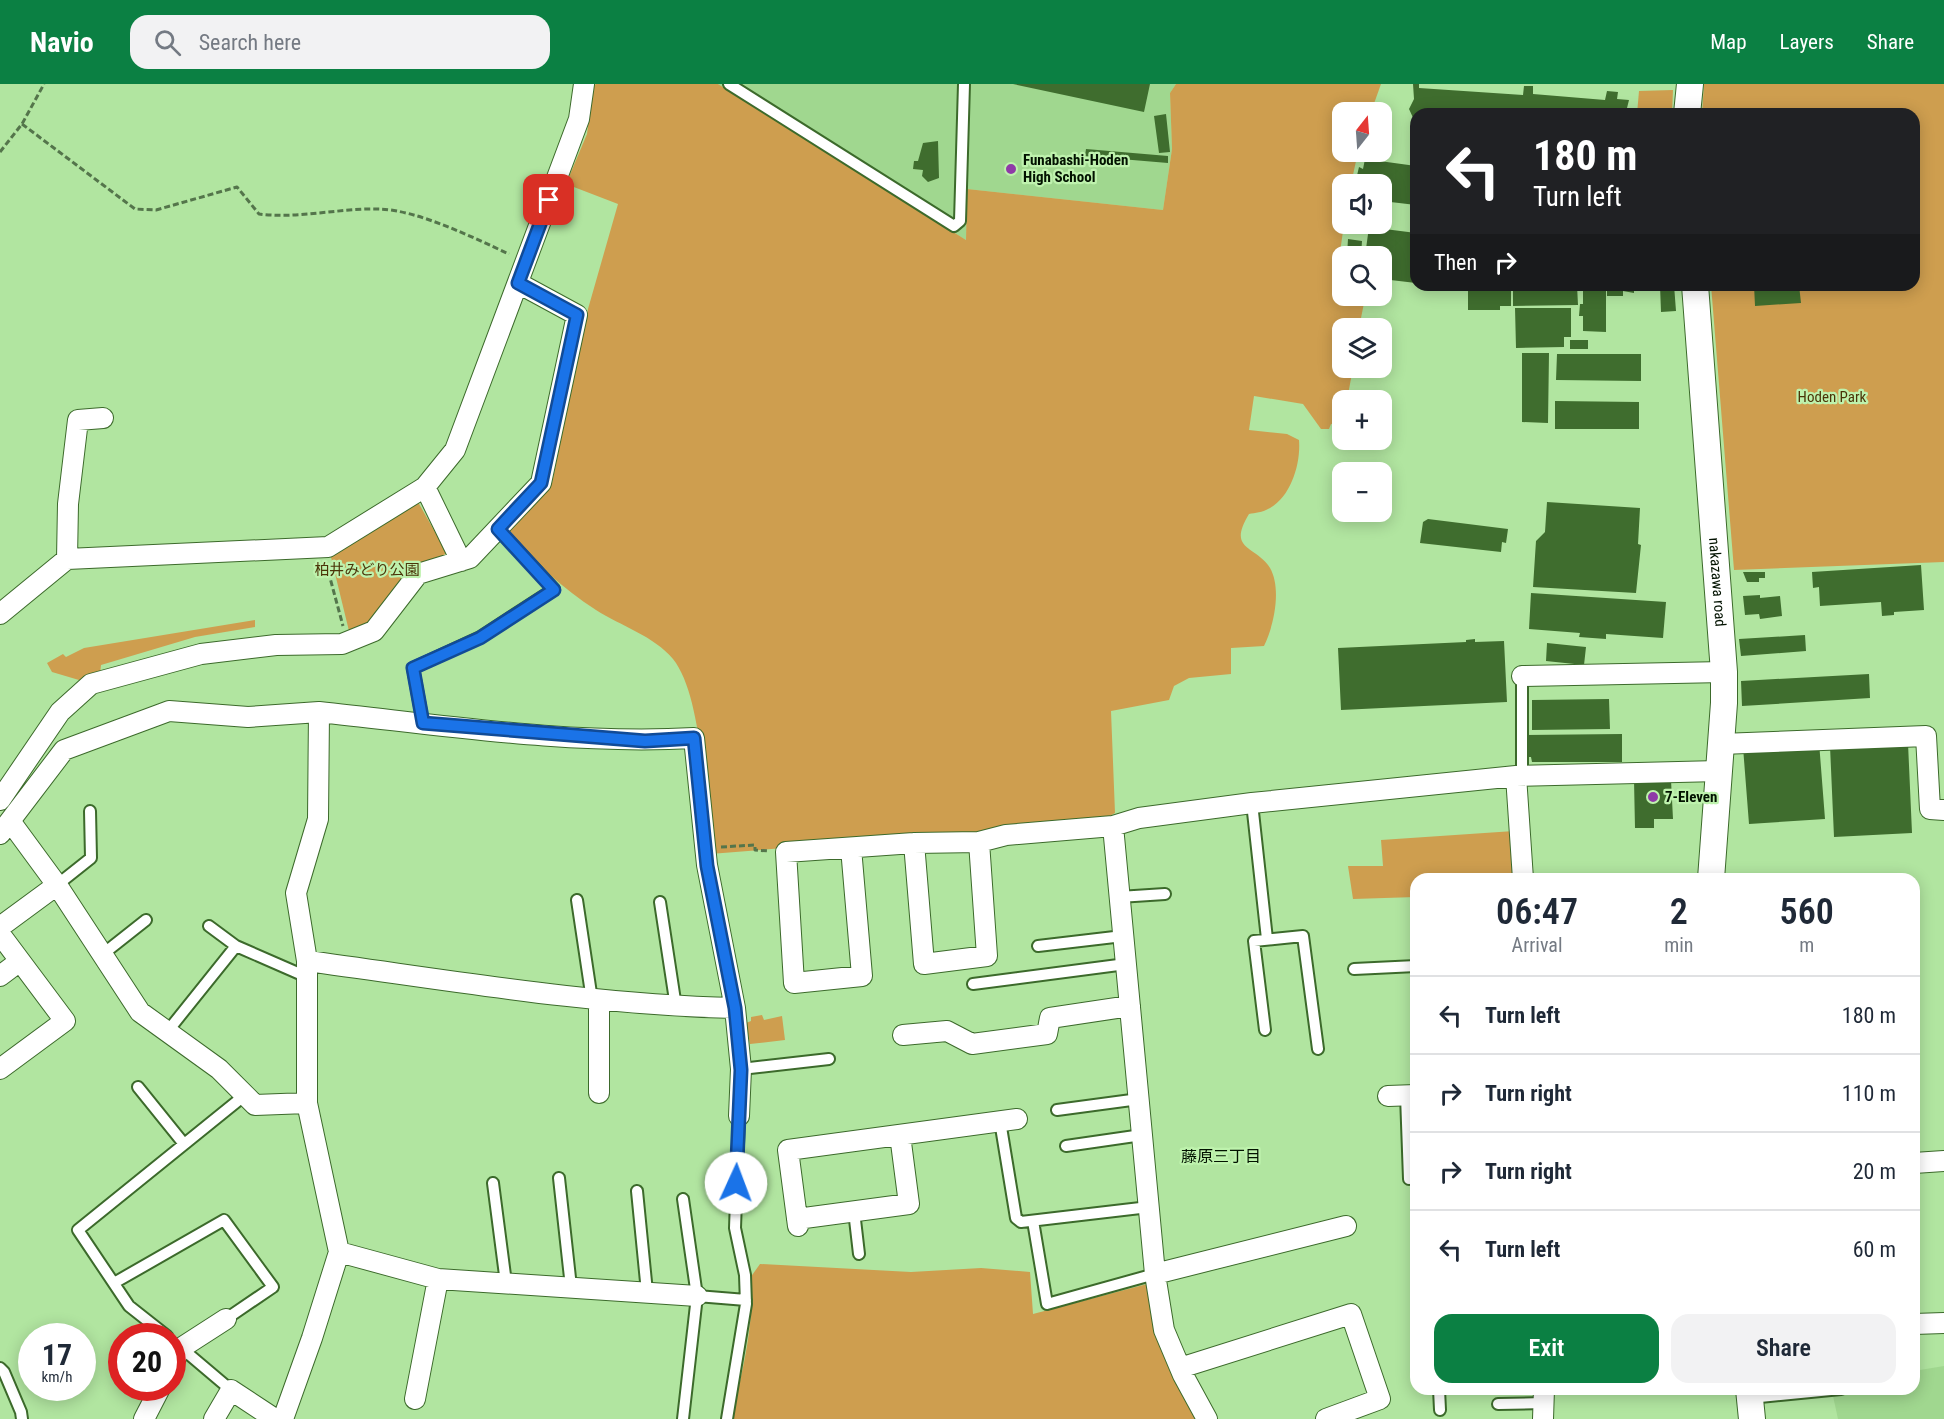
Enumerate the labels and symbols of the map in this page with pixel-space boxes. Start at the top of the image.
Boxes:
north arrow [1332,102,1392,162]
place label: Funabashi-Hoden High School [1023,151,1128,186]
marker: Funabashi-Hoden High School [1004,162,1018,176]
pin [523,174,574,225]
park label: Hoden Park [1798,388,1867,406]
street label: nakazawa road [1705,537,1730,627]
park label: 柏井みどり公園 [314,561,420,579]
place label: 7-Eleven [1665,788,1717,806]
marker: 7-Eleven [1646,790,1660,804]
district label: 藤原三丁目 [1181,1147,1261,1166]
position arrow [704,1151,768,1215]
speed limit sign: 20 [108,1323,186,1401]

